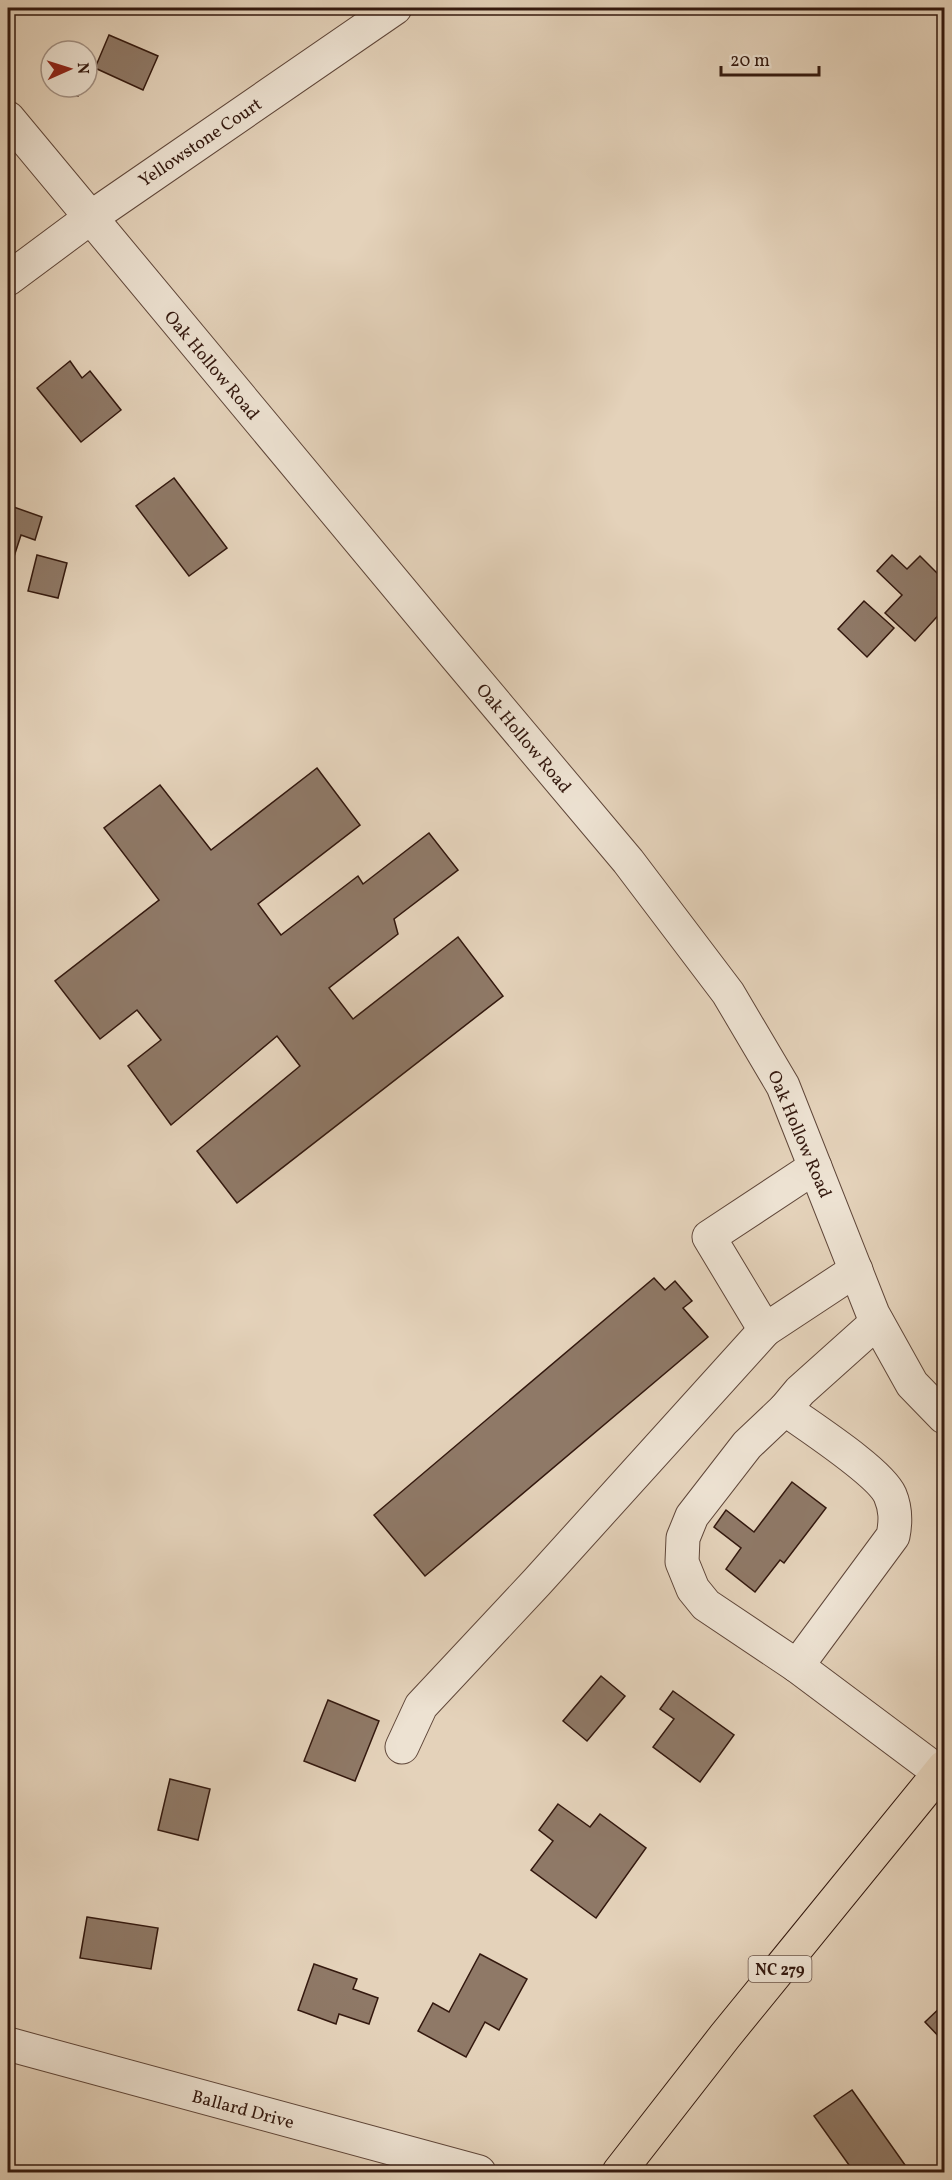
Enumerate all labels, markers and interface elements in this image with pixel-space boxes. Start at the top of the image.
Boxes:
north arrow [39,39,99,99]
scale bar [721,39,818,77]
text: 20 m [730,49,770,74]
text: N [71,62,93,75]
street label: Yellowstone Court [134,93,268,194]
street label: Oak Hollow Road [157,306,264,426]
street label: Oak Hollow Road [469,679,576,799]
street label: Oak Hollow Road [760,1067,837,1202]
road number: NC 279 [748,1956,812,1982]
street label: Ballard Drive [189,2085,297,2136]

